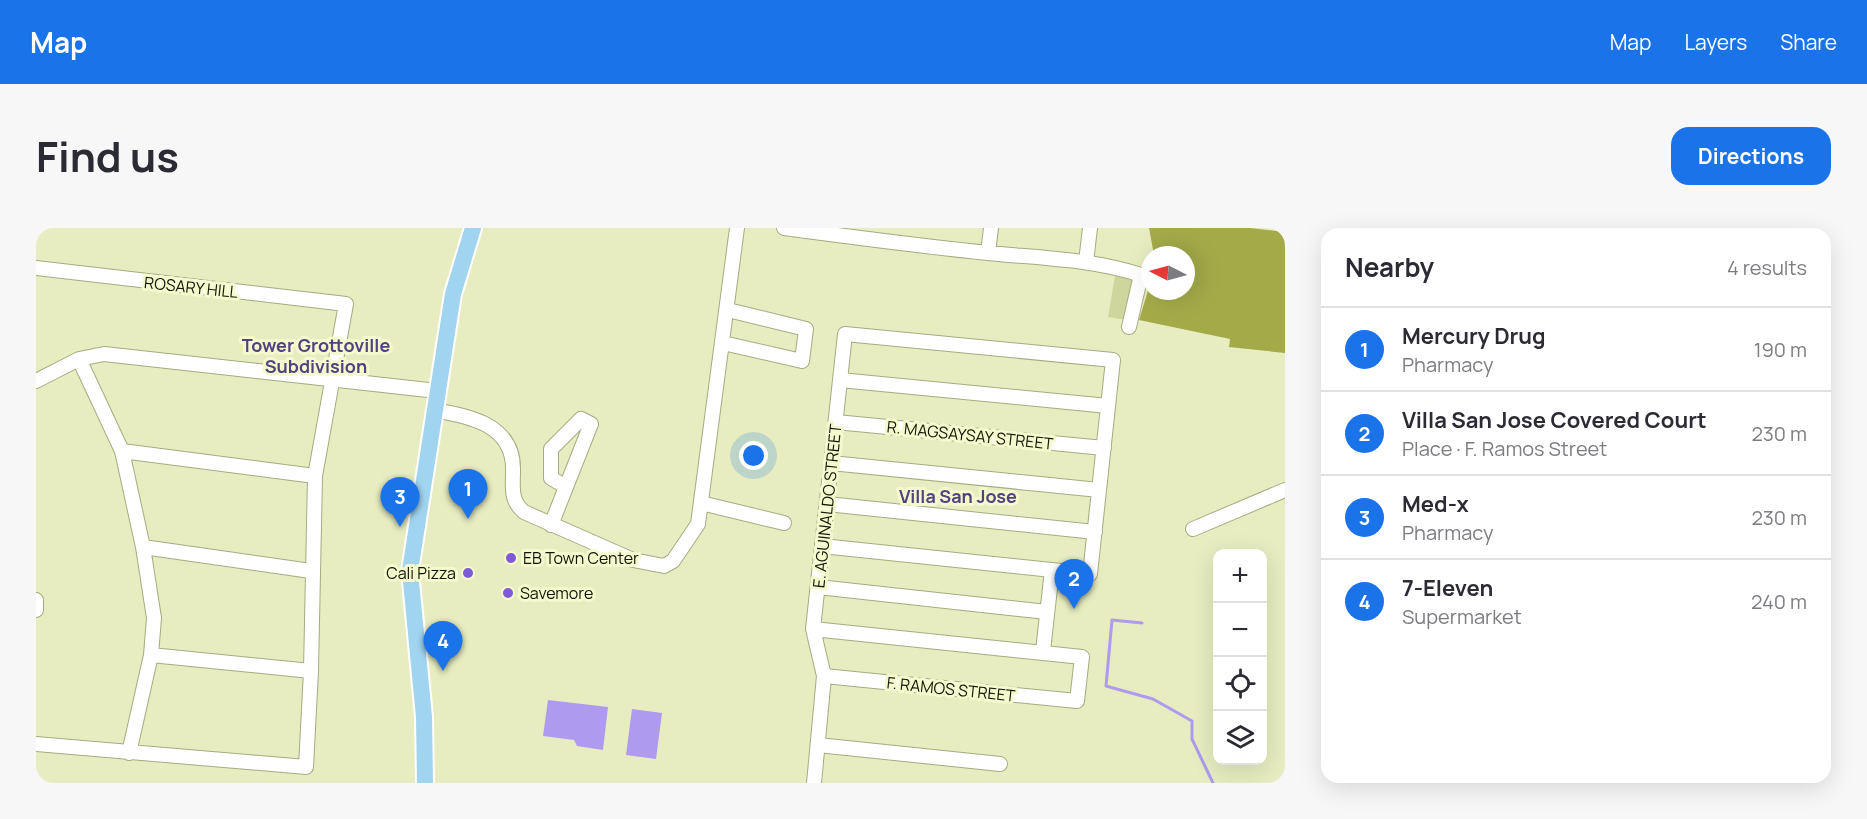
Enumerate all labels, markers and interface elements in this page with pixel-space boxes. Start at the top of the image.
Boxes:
text: Map [30,23,87,61]
text: Map [1610,28,1651,56]
text: Layers [1684,28,1747,56]
text: Share [1780,28,1837,56]
text: Find us [36,127,179,185]
button: Directions [1671,127,1831,185]
north arrow [1141,246,1195,300]
text: Nearby [1345,249,1434,285]
text: 4 results [1727,254,1807,281]
street label: ROSARY HILL [143,271,239,303]
text: Mercury Drug [1402,321,1546,351]
district label: Tower Grottoville Subdivision [242,333,390,378]
text: 1 [1360,336,1369,363]
text: 190 m [1754,336,1807,363]
text: Pharmacy [1402,351,1494,378]
text: Villa San Jose Covered Court [1402,405,1706,435]
street label: R. MAGSAYSAY STREET [886,415,1055,455]
text: 2 [1359,420,1370,447]
text: 230 m [1751,420,1807,447]
street label: E. AGUINALDO STREET [807,423,847,589]
text: Place · F. Ramos Street [1402,435,1607,462]
your location [739,441,768,470]
pin: 1 [448,470,488,519]
pin: 3 [380,478,420,527]
district label: Villa San Jose [899,484,1017,508]
text: Med-x [1402,489,1469,519]
text: 3 [1359,504,1370,531]
text: 230 m [1751,504,1807,531]
text: Pharmacy [1402,519,1494,546]
place label: EB Town Center [523,547,639,569]
map controls [1213,549,1267,765]
button: + [1213,549,1267,603]
marker: EB Town Center [504,551,518,565]
pin: 2 [1054,560,1094,609]
place label: Cali Pizza [386,562,456,584]
marker: Cali Pizza [461,566,475,580]
text: 7-Eleven [1402,573,1493,603]
place label: Savemore [520,582,593,604]
marker: Savemore [501,586,515,600]
text: 4 [1358,588,1371,615]
text: 240 m [1751,588,1807,615]
button: − [1213,603,1267,657]
text: Supermarket [1402,603,1522,630]
pin: 4 [424,622,462,671]
button: locate [1213,657,1267,711]
street label: F. RAMOS STREET [886,671,1017,707]
button: layers [1213,711,1267,765]

